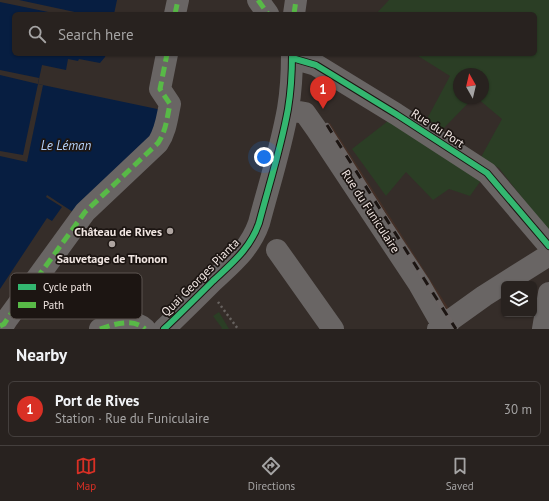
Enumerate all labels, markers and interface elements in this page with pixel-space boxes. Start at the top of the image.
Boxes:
search box [12,12,537,56]
icon: search [26,23,48,45]
text: Search here [58,25,134,44]
north arrow [453,68,489,104]
pin: 1 [310,76,336,109]
street label: Rue du Port [409,105,467,151]
water label: Le Léman [41,137,91,154]
your location [254,147,274,167]
street label: Rue du Funiculaire [339,167,403,255]
place label: Château de Rives [74,224,162,239]
marker: Château de Rives [165,226,175,236]
street label: Quai Georges Pianta [158,235,242,319]
marker: Sauvetage de Thonon [107,239,117,249]
place label: Sauvetage de Thonon [57,251,167,266]
legend [10,273,142,319]
text: Cycle path [43,280,92,294]
map controls [501,281,537,317]
button: layers [501,281,537,317]
text: Path [43,298,64,312]
text: Nearby [16,344,67,366]
text: Port de Rives [55,391,139,410]
text: 1 [26,401,34,418]
text: 30 m [504,401,532,418]
text: Station · Rue du Funiculaire [55,410,209,427]
tab: Map [75,455,97,493]
tab: Directions [248,455,295,493]
tab: Saved [446,455,474,493]

